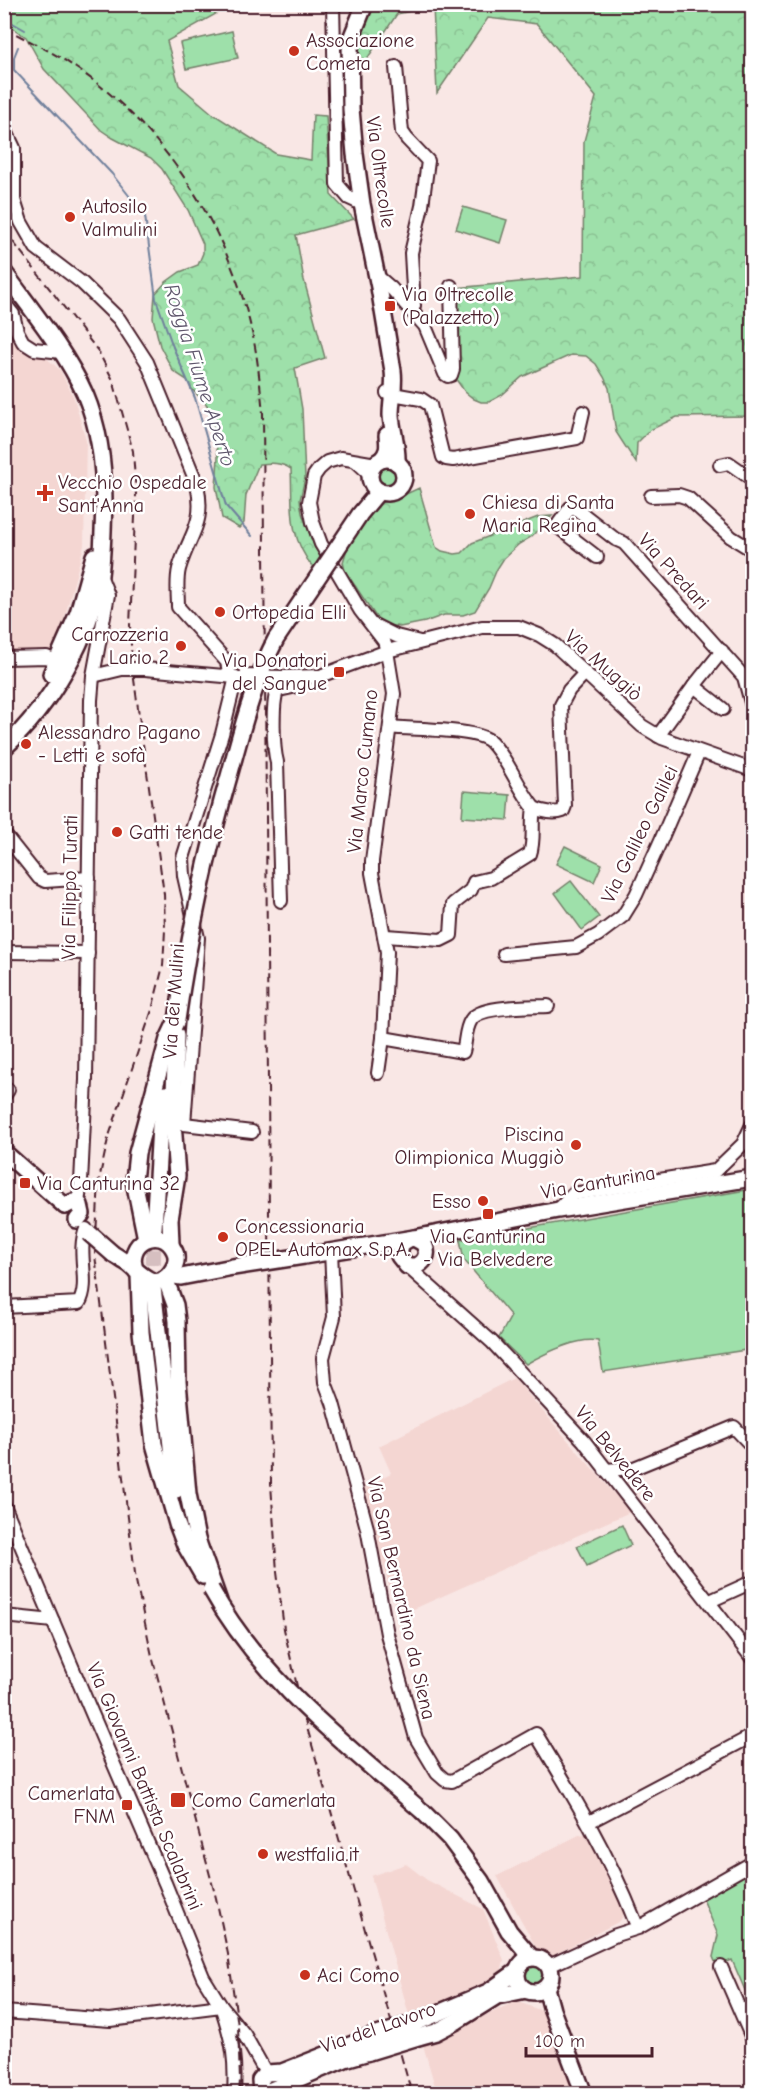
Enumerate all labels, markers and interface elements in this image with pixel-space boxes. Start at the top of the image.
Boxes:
place label: Associazione Cometa [306,29,414,75]
marker: Associazione Cometa [287,44,301,58]
street label: Via Oltrecolle [361,115,400,229]
place label: Autosilo Valmulini [82,195,158,241]
marker: Autosilo Valmulini [63,210,77,224]
water label: Roggia Fiume Aperto [159,281,241,469]
place label: Via Oltrecolle (Palazzetto) [402,283,514,329]
marker: Via Oltrecolle (Palazzetto) [383,299,397,313]
place label: Vecchio Ospedale Sant'Anna [58,471,206,517]
marker: Vecchio Ospedale Sant'Anna [36,484,54,502]
place label: Chiesa di Santa Maria Regina [482,491,615,537]
marker: Chiesa di Santa Maria Regina [463,507,477,521]
street label: Via Predari [633,529,714,614]
place label: Ortopedia Elli [232,601,347,624]
marker: Ortopedia Elli [213,605,227,619]
place label: Carrozzeria Lario 2 [71,623,169,669]
street label: Via Muggiò [560,625,647,706]
marker: Carrozzeria Lario 2 [174,639,188,653]
place label: Via Donatori del Sangue [222,649,327,695]
marker: Via Donatori del Sangue [332,665,346,679]
street label: Via Marco Cumano [342,688,383,854]
place label: Alessandro Pagano - Letti e sofà [38,721,201,767]
marker: Alessandro Pagano - Letti e sofà [19,737,33,751]
street label: Via Galileo Galilei [596,762,683,907]
street label: Via Filippo Turati [57,815,82,959]
place label: Gatti tende [129,821,223,844]
marker: Gatti tende [110,825,124,839]
street label: Via dei Mulini [158,943,189,1060]
place label: Piscina Olimpionica Muggiò [394,1123,564,1169]
marker: Piscina Olimpionica Muggiò [569,1138,583,1152]
street label: Via Canturina [539,1161,657,1204]
place label: Via Canturina 32 [37,1172,180,1195]
marker: Via Canturina 32 [18,1176,32,1190]
place label: Esso [432,1190,471,1213]
marker: Esso [476,1194,490,1208]
marker: Via Canturina - Via Belvedere [481,1207,495,1221]
place label: Concessionaria OPEL Automax S.p.A. [235,1215,410,1261]
place label: Via Canturina - Via Belvedere [423,1225,553,1271]
marker: Concessionaria OPEL Automax S.p.A. [216,1230,230,1244]
street label: Via Belvedere [570,1401,661,1505]
street label: Via San Bernardino da Siena [362,1474,441,1722]
street label: Via Giovanni Battista Scalabrini [82,1659,207,1913]
place label: Camerlata FNM [28,1782,115,1828]
place label: Como Camerlata [192,1789,336,1812]
marker: Como Camerlata [169,1791,187,1809]
marker: Camerlata FNM [120,1798,134,1812]
place label: westfalia.it [275,1843,360,1866]
marker: westfalia.it [256,1847,270,1861]
place label: Aci Como [317,1964,399,1987]
marker: Aci Como [298,1968,312,1982]
street label: Via del Lavoro [317,1997,439,2058]
scale bar [526,2020,652,2058]
text: 100 m [535,2031,585,2052]

